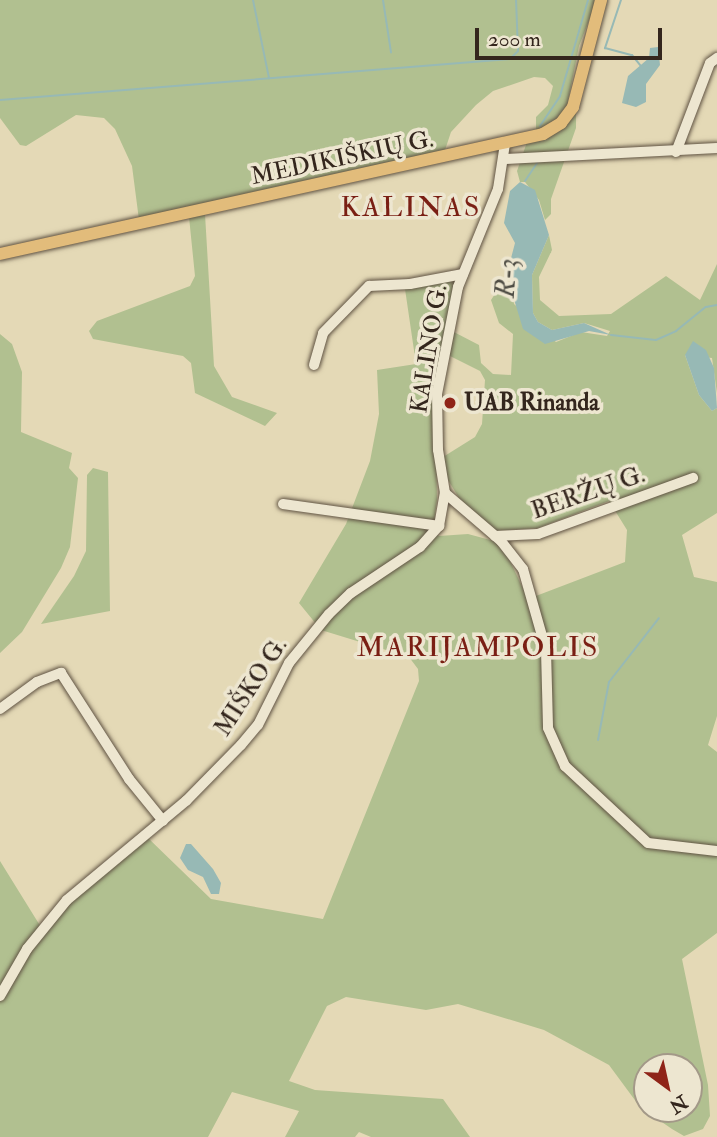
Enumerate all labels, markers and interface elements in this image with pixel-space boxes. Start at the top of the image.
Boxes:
scale bar [479,14,666,58]
text: 200 m [488,26,541,53]
street label: MEDIKIŠKIŲ G. [248,125,436,191]
district label: KALINAS [341,191,481,225]
water label: R-3 [491,257,525,299]
street label: KALINO G. [405,283,453,415]
place label: UAB Rinanda [464,389,599,417]
marker: UAB Rinanda [442,395,458,411]
street label: BERŽŲ G. [528,460,648,526]
district label: MARIJAMPOLIS [358,631,598,665]
street label: MIŠKO G. [209,632,293,742]
north arrow [633,1053,703,1123]
text: N [665,1089,692,1119]

